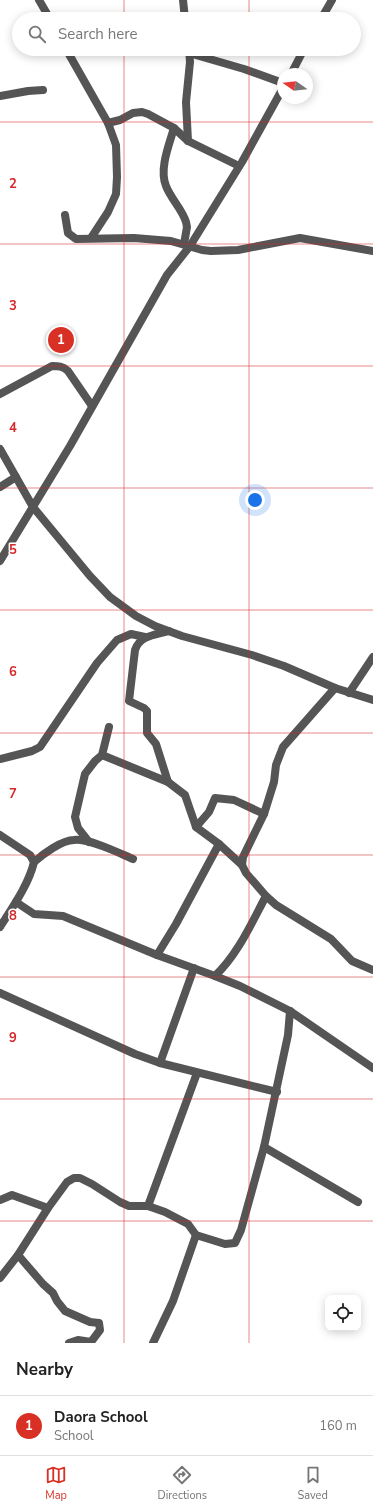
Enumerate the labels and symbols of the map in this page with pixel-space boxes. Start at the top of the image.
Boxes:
north arrow [277,68,313,104]
text: 2 [9,175,17,193]
text: 3 [9,297,17,315]
pin: 1 [48,325,74,355]
text: 4 [9,419,17,437]
your location [245,490,265,510]
text: 5 [9,541,17,559]
text: 6 [9,663,17,681]
text: 7 [9,785,17,803]
text: 8 [9,907,17,925]
text: 9 [9,1029,17,1047]

